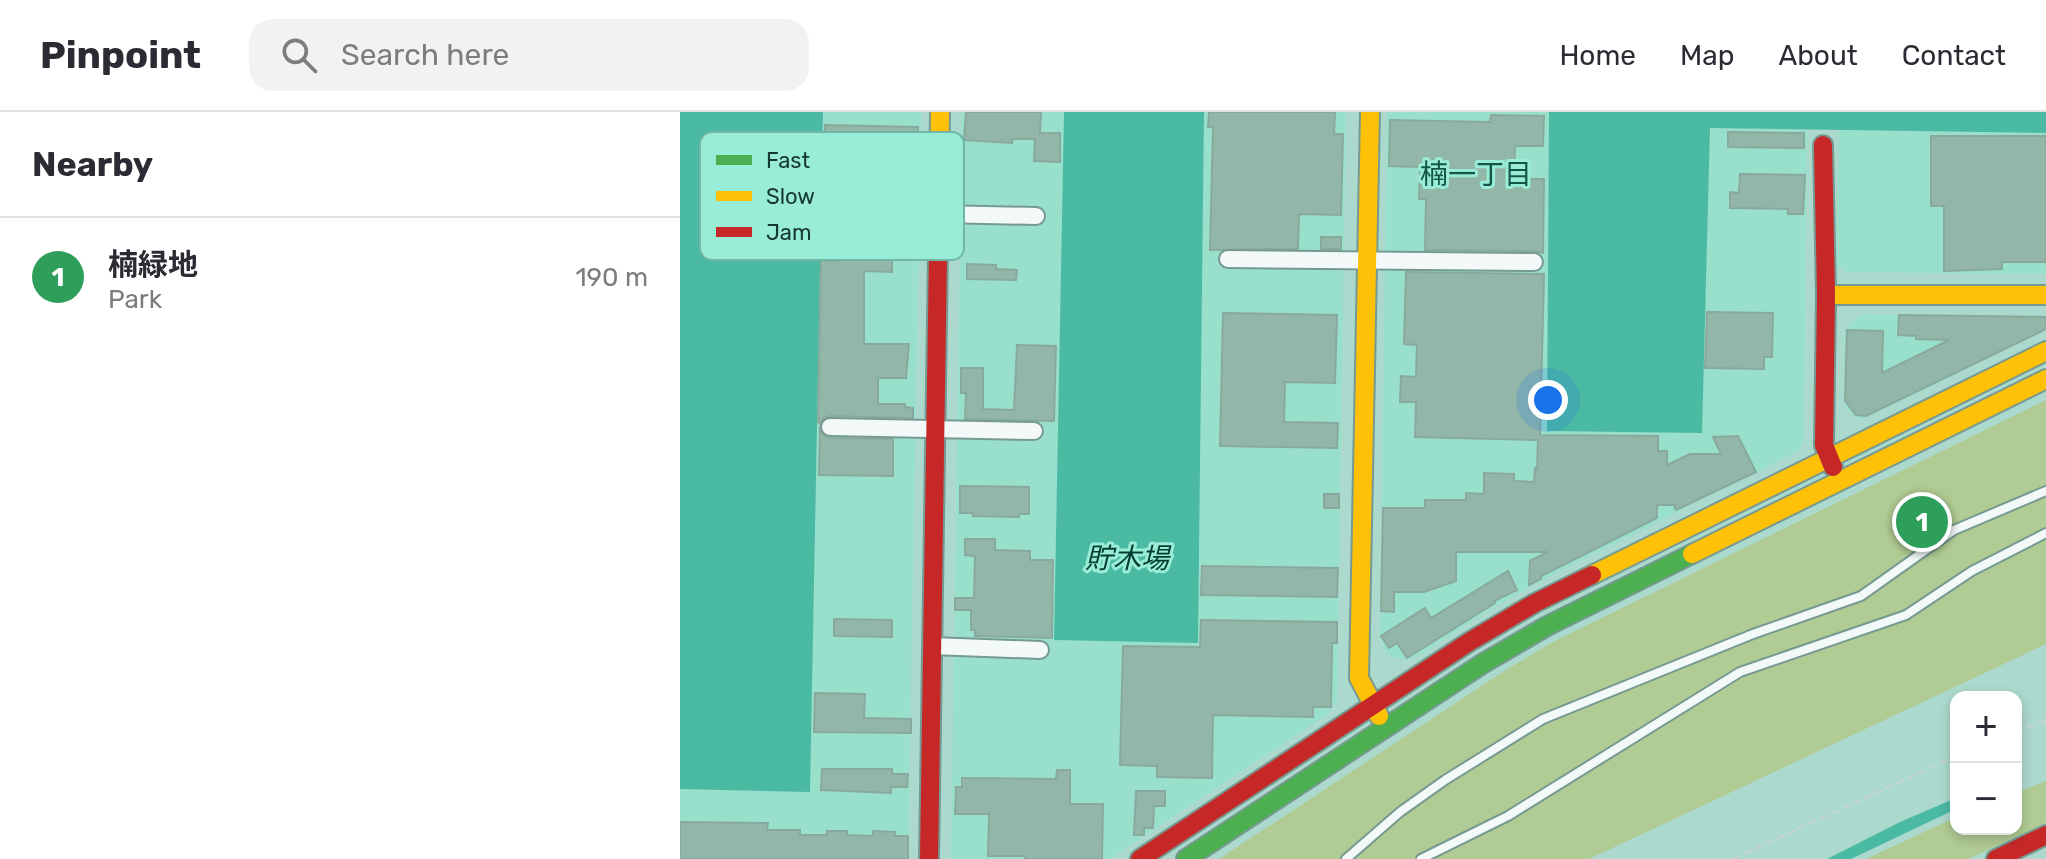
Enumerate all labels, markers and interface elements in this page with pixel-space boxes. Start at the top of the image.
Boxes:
search box [249,19,809,91]
text: Pinpoint [40,32,201,78]
icon: search [277,33,321,77]
text: Search here [341,37,509,73]
text: Home [1559,39,1636,72]
text: Map [1680,39,1734,72]
text: About [1778,39,1858,72]
text: Contact [1902,39,2006,72]
legend [700,132,964,260]
text: Nearby [32,144,153,185]
text: Fast [766,147,811,174]
district label: 楠一丁目 [1420,158,1532,191]
text: Slow [766,183,815,210]
text: Jam [766,219,812,246]
text: 楠緑地 [108,247,198,283]
text: 1 [52,262,64,293]
text: 190 m [575,262,648,293]
text: Park [108,284,162,315]
your location [1528,380,1568,420]
pin: 1 [1896,492,1948,552]
water label: 貯木場 [1085,542,1172,575]
map controls [1950,691,2022,835]
button: + [1950,691,2022,763]
button: − [1950,763,2022,835]

